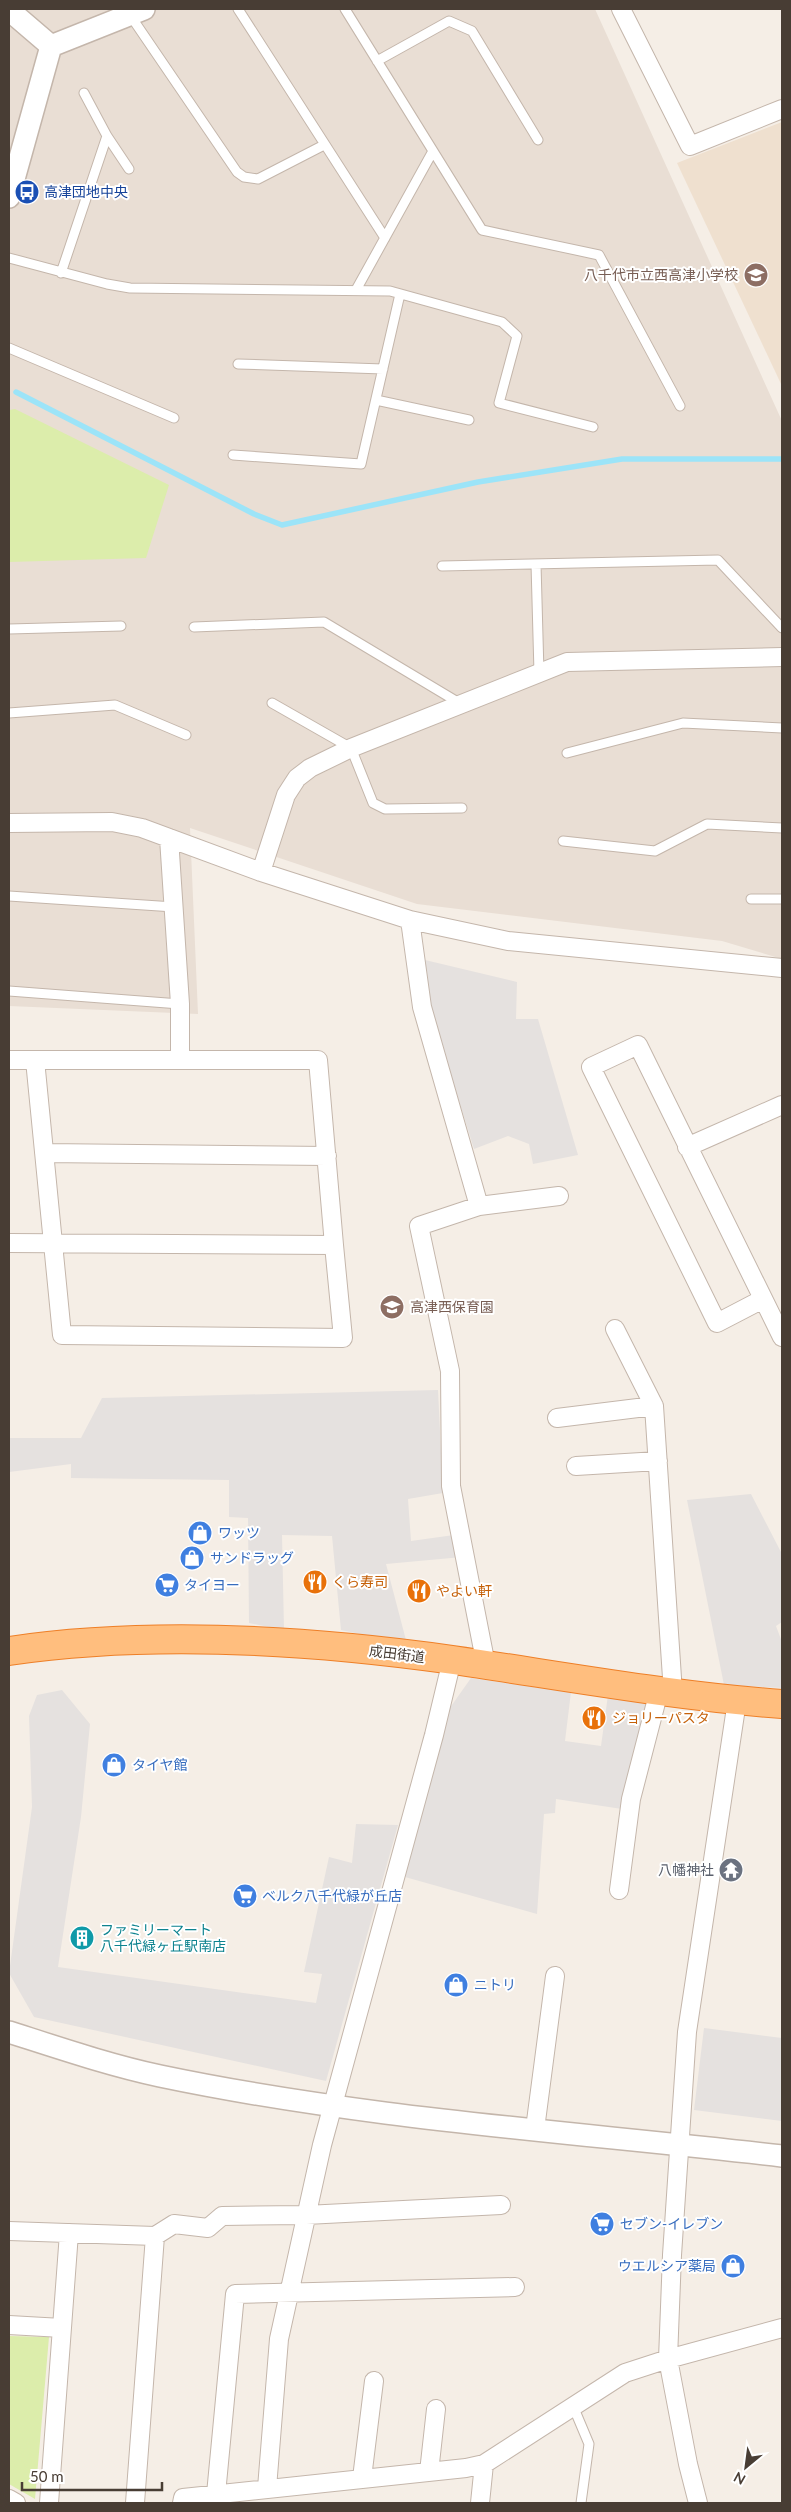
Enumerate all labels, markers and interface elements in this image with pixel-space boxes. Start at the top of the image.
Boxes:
bus stop icon: 高津団地中央 [14,179,40,205]
place label: 高津団地中央 [44,183,128,200]
school or university icon: 八千代市立西高津小学校 [743,262,769,288]
place label: 八千代市立西高津小学校 [584,266,738,283]
school or university icon: 高津西保育園 [379,1294,405,1320]
place label: 高津西保育園 [410,1298,494,1315]
shop icon: ワッツ [187,1520,213,1546]
place label: ワッツ [218,1524,260,1541]
shop icon: サンドラッグ [179,1545,205,1571]
place label: サンドラッグ [210,1549,294,1566]
restaurant icon: くら寿司 [302,1569,328,1595]
supermarket icon: タイヨー [154,1572,180,1598]
place label: くら寿司 [332,1573,388,1590]
place label: タイヨー [184,1576,240,1593]
restaurant icon: やよい軒 [406,1578,432,1604]
place label: やよい軒 [436,1582,492,1599]
street label: 成田街道 [368,1642,426,1665]
restaurant icon: ジョリーパスタ [581,1705,607,1731]
place label: ジョリーパスタ [612,1709,710,1726]
shop icon: タイヤ館 [101,1752,127,1778]
place label: タイヤ館 [132,1756,188,1773]
temple icon: 八幡神社 [718,1857,744,1883]
place label: 八幡神社 [658,1861,714,1878]
supermarket icon: ベルク八千代緑が丘店 [232,1883,258,1909]
place label: ベルク八千代緑が丘店 [262,1887,402,1904]
place label: ファミリーマート 八千代緑ヶ丘駅南店 [100,1921,226,1954]
building icon: ファミリーマート 八千代緑ヶ丘駅南店 [69,1925,95,1951]
shop icon: ニトリ [443,1972,469,1998]
place label: ニトリ [474,1976,516,1993]
supermarket icon: セブン-イレブン [589,2211,615,2237]
place label: セブン-イレブン [620,2215,723,2232]
shop icon: ウエルシア薬局 [720,2253,746,2279]
place label: ウエルシア薬局 [618,2257,716,2274]
north arrow [721,2442,771,2492]
scale bar [22,2460,162,2492]
text: 50 m [30,2467,64,2485]
text: N [731,2469,748,2489]

